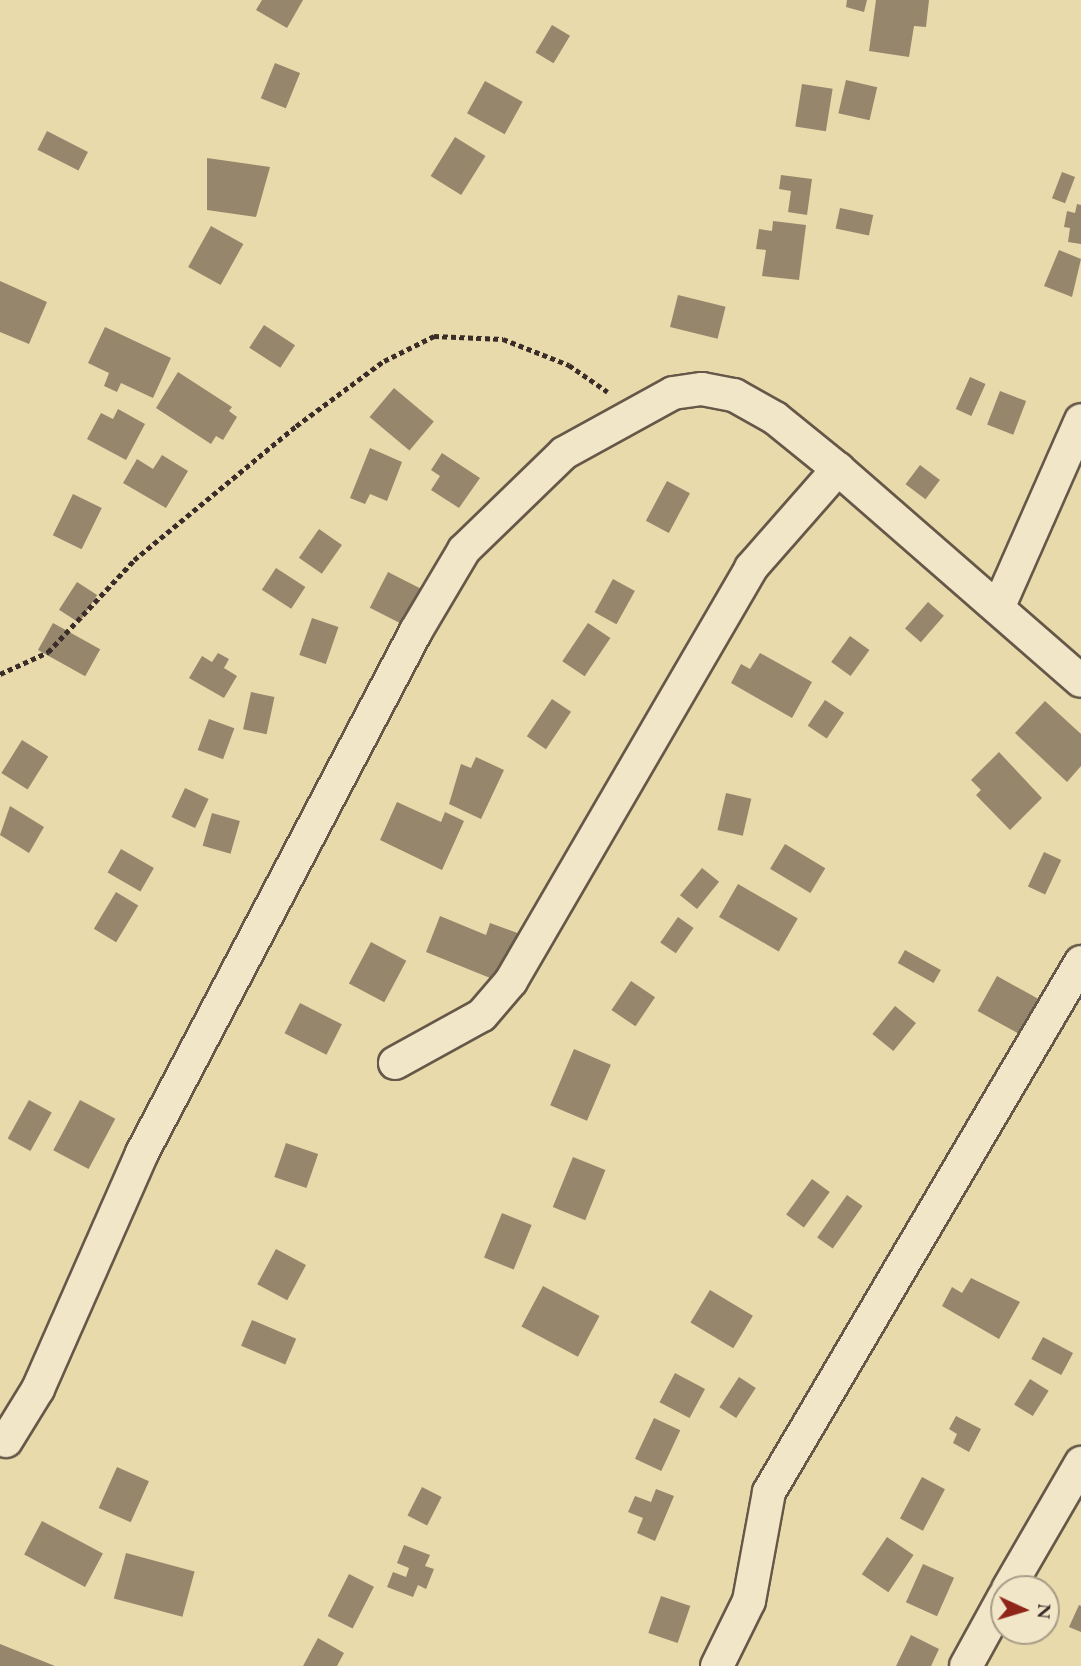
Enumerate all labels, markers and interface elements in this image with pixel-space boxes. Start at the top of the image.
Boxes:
north arrow [990,1575,1060,1645]
text: N [1031,1603,1057,1620]

